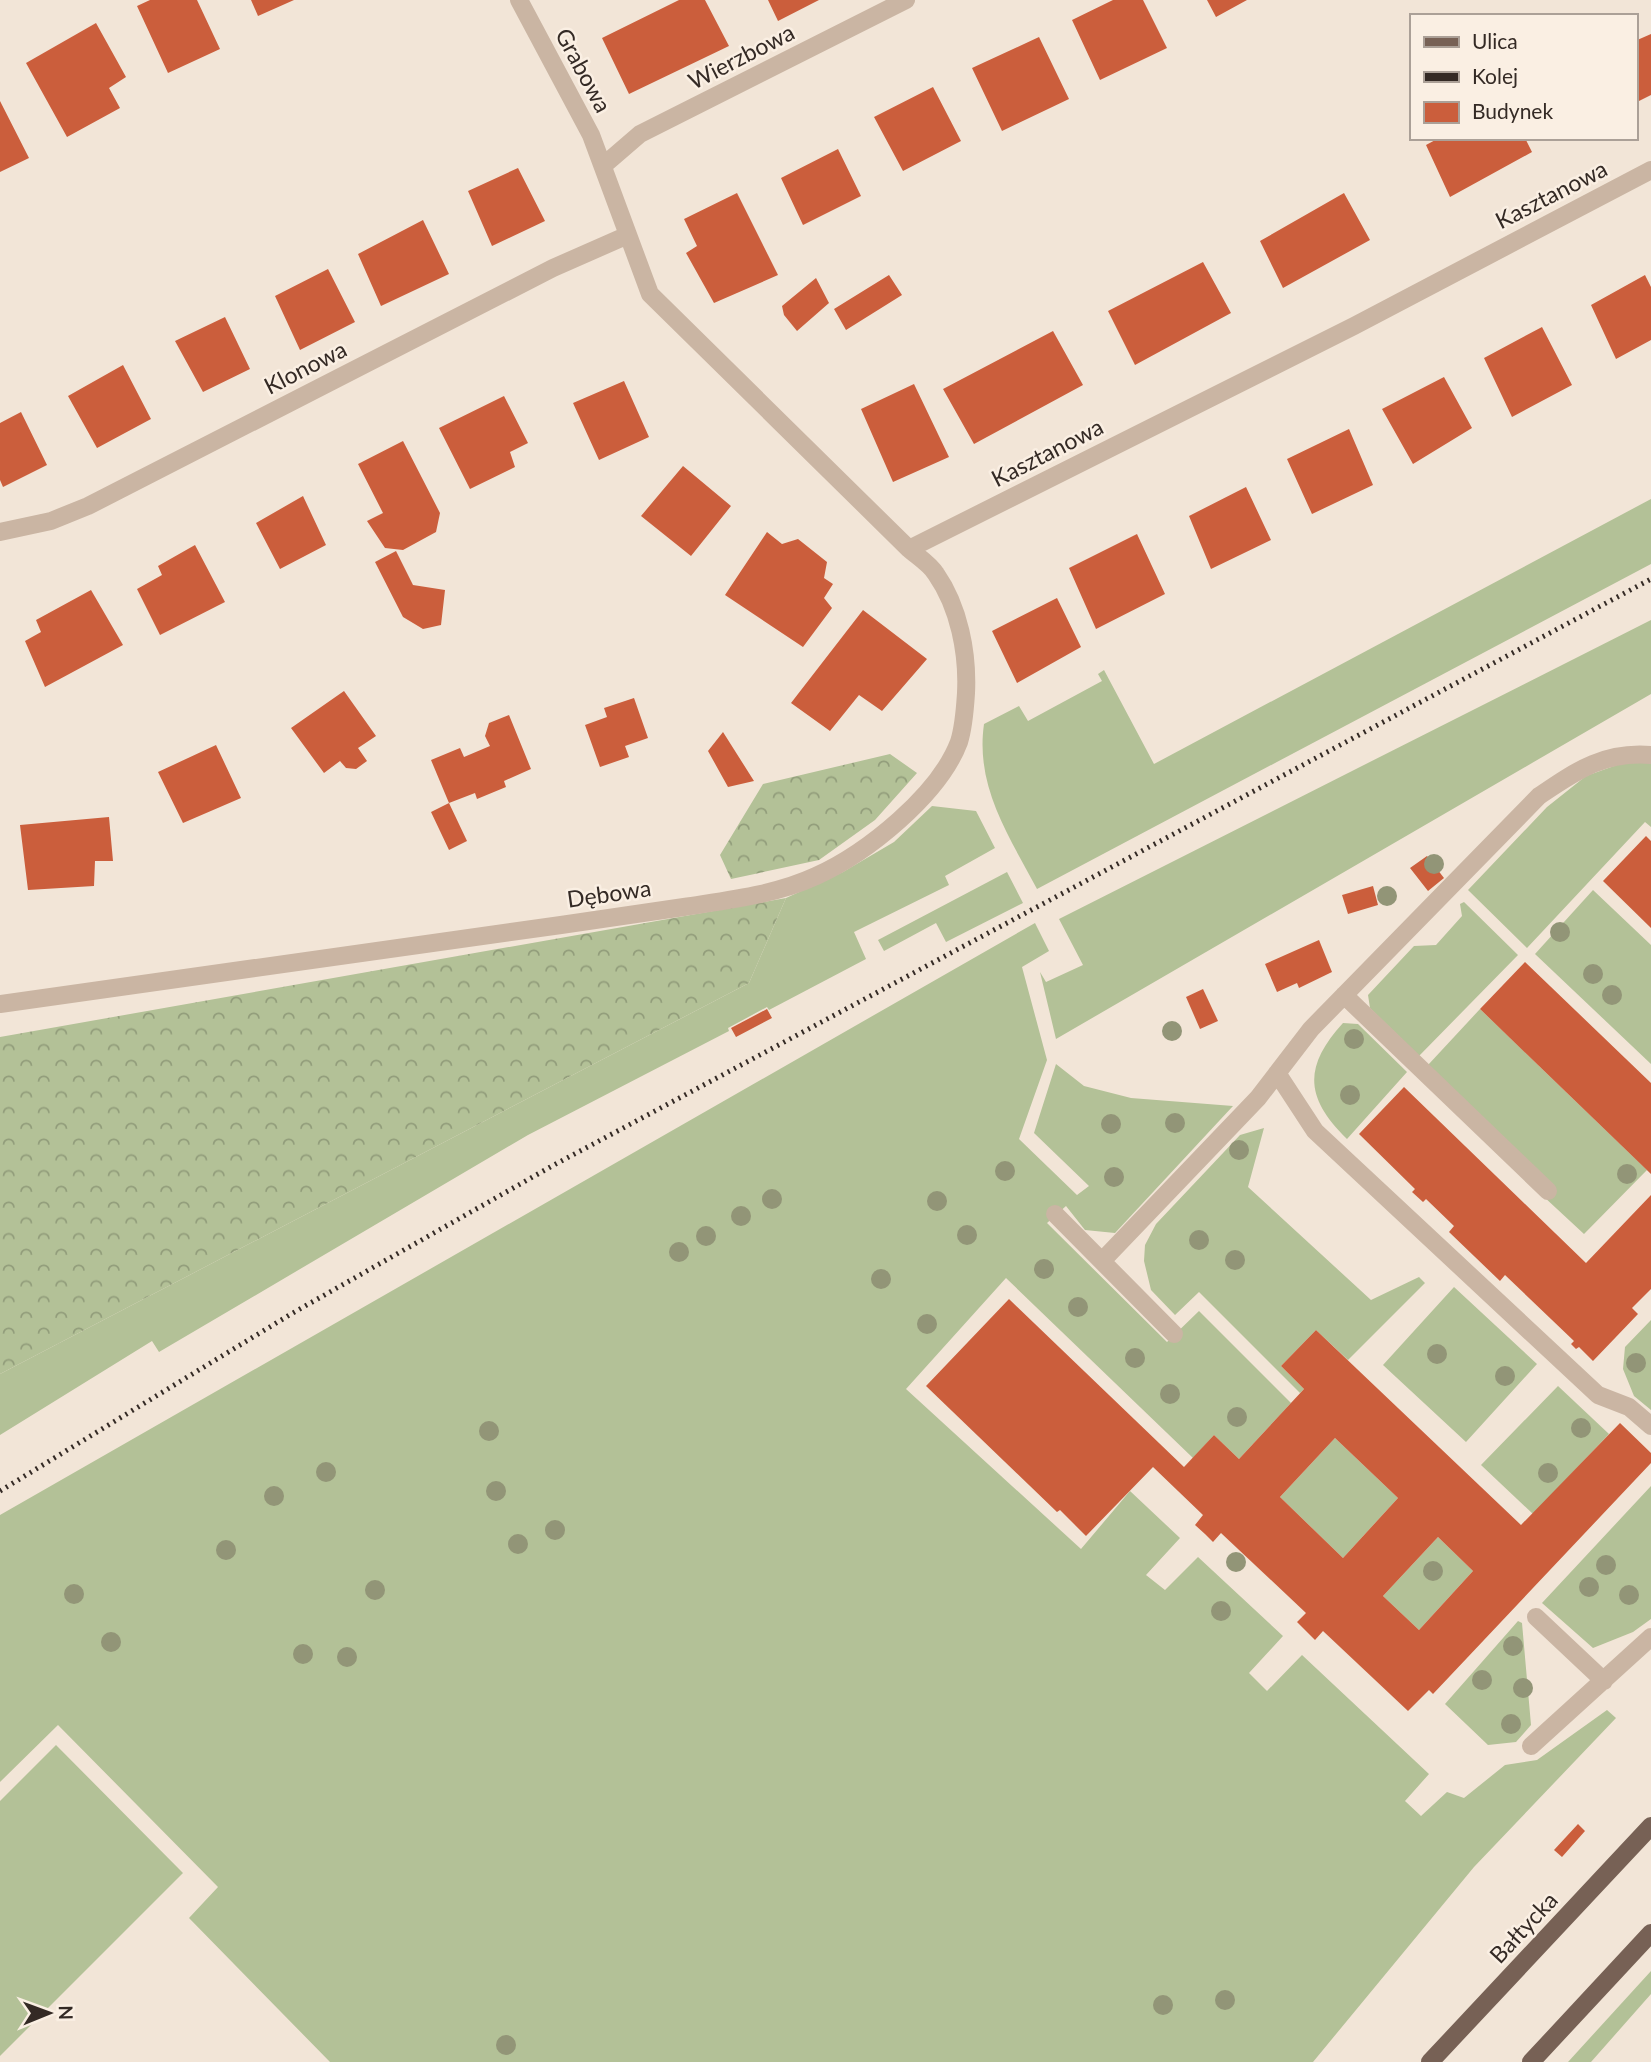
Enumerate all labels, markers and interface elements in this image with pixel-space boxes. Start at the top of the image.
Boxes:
legend [1410,14,1637,140]
street label: Wierzbowa [683,17,799,95]
street label: Grabowa [550,23,618,117]
text: Ulica [1472,28,1518,53]
text: Kolej [1472,63,1518,88]
text: Budynek [1472,98,1553,123]
street label: Kasztanowa [1490,154,1612,234]
street label: Klonowa [259,334,351,400]
street label: Kasztanowa [986,412,1108,492]
street label: Dębowa [565,873,653,913]
street label: Bałtycka [1483,1886,1563,1968]
north arrow [14,1978,84,2048]
text: N [55,2005,78,2020]

